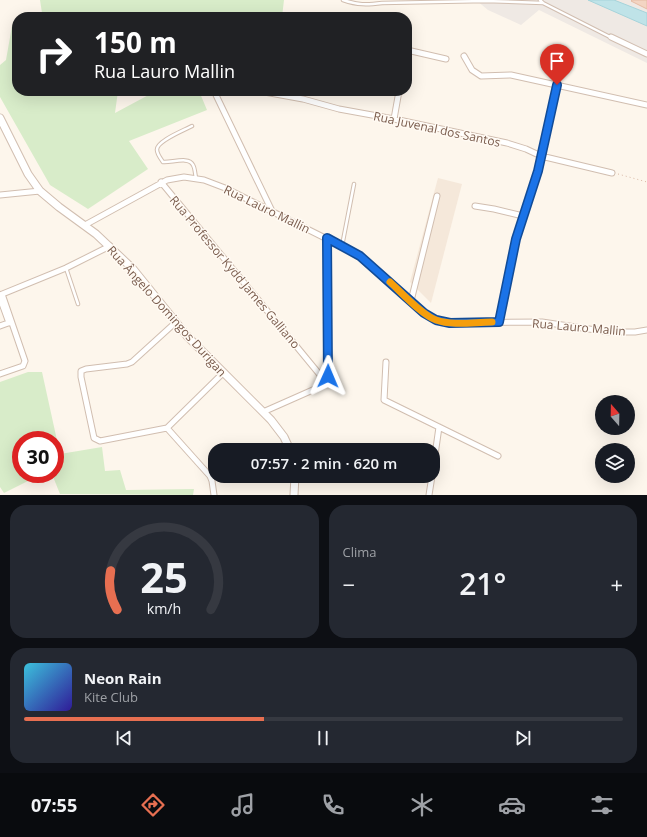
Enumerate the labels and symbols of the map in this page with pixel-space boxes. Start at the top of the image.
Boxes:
pin [540,44,574,85]
street label: Rua Juvenal dos Santos [372,107,502,151]
street label: Rua Lauro Mallin [221,181,313,237]
street label: Rua Professor Kydd James Galliano [166,192,304,352]
street label: Rua Ângelo Domingos Durigan [104,242,230,380]
street label: Rua Lauro Mallin [531,314,627,340]
position arrow [307,355,349,397]
north arrow [595,395,635,435]
speed limit sign: 30 [12,431,64,483]

